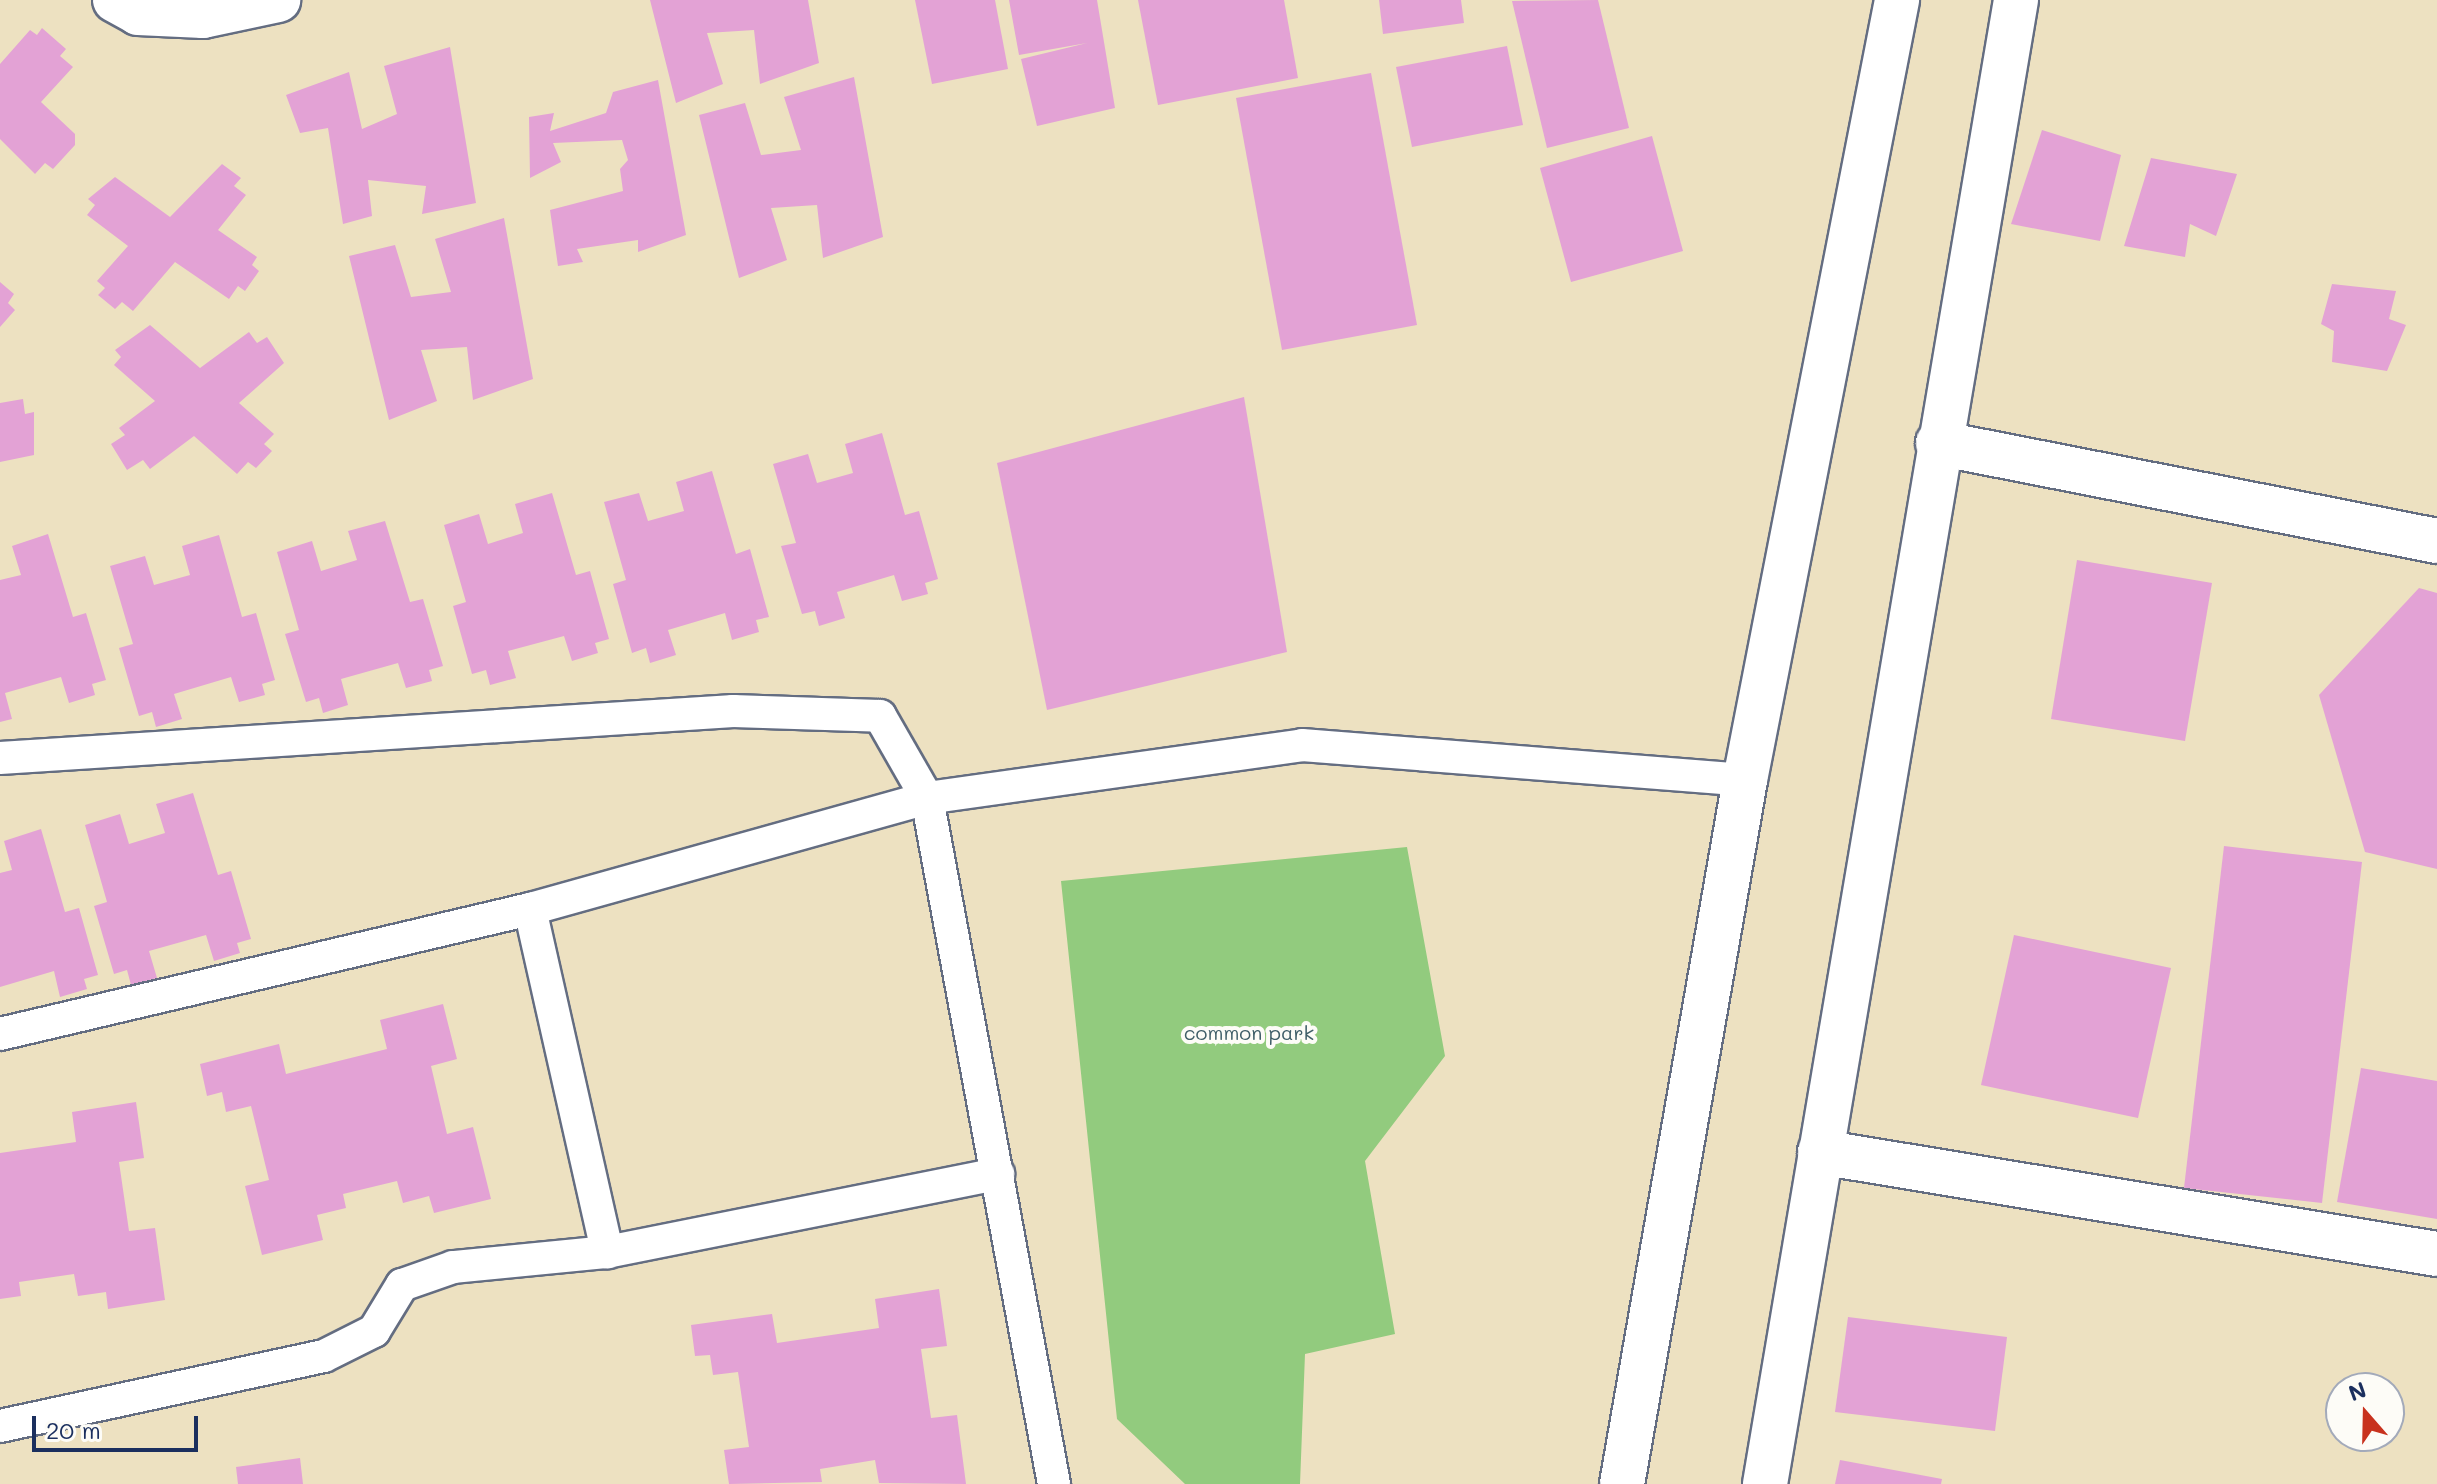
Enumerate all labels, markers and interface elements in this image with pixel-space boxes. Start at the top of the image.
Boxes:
park label: common park [1184,1020,1314,1044]
north arrow [2325,1372,2405,1452]
text: N [2344,1374,2370,1407]
scale bar [36,1400,202,1450]
text: 20 m [46,1414,101,1445]

